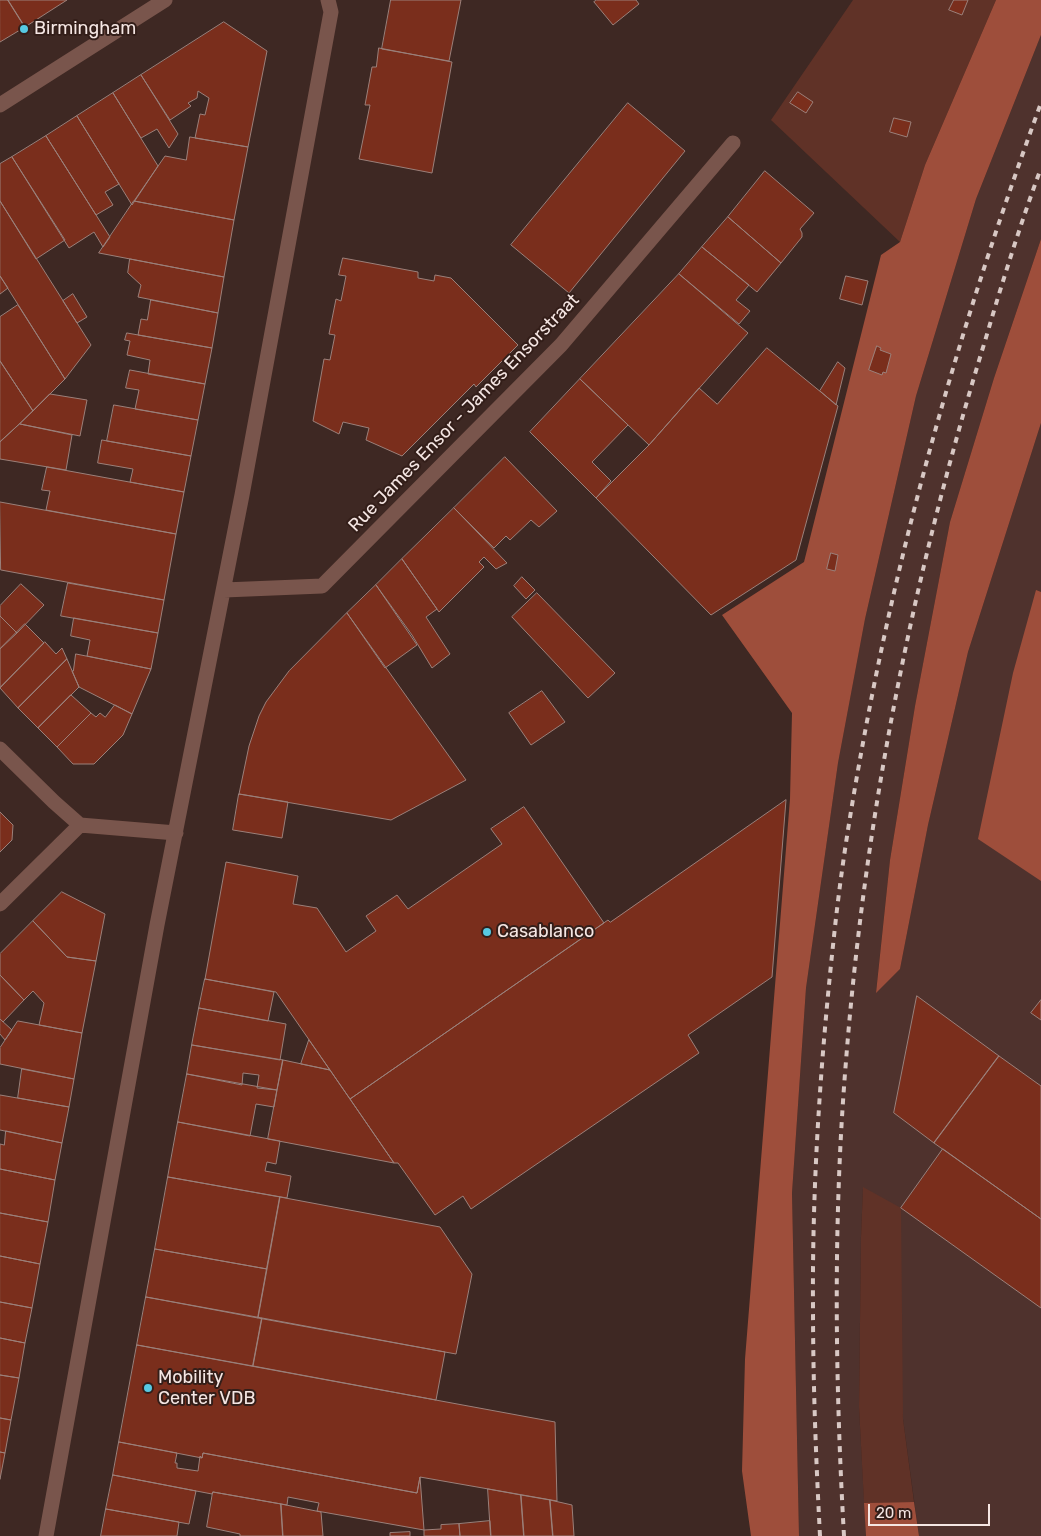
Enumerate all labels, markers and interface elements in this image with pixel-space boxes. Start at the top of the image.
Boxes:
place label: Birmingham [34,18,136,40]
marker: Birmingham [18,23,30,35]
street label: Rue James Ensor - James Ensorstraat [344,289,584,537]
place label: Casablanco [497,921,594,943]
marker: Casablanco [481,926,493,938]
place label: Mobility Center VDB [158,1367,255,1410]
marker: Mobility Center VDB [142,1382,154,1394]
scale bar [871,1494,994,1526]
text: 20 m [876,1504,911,1522]

